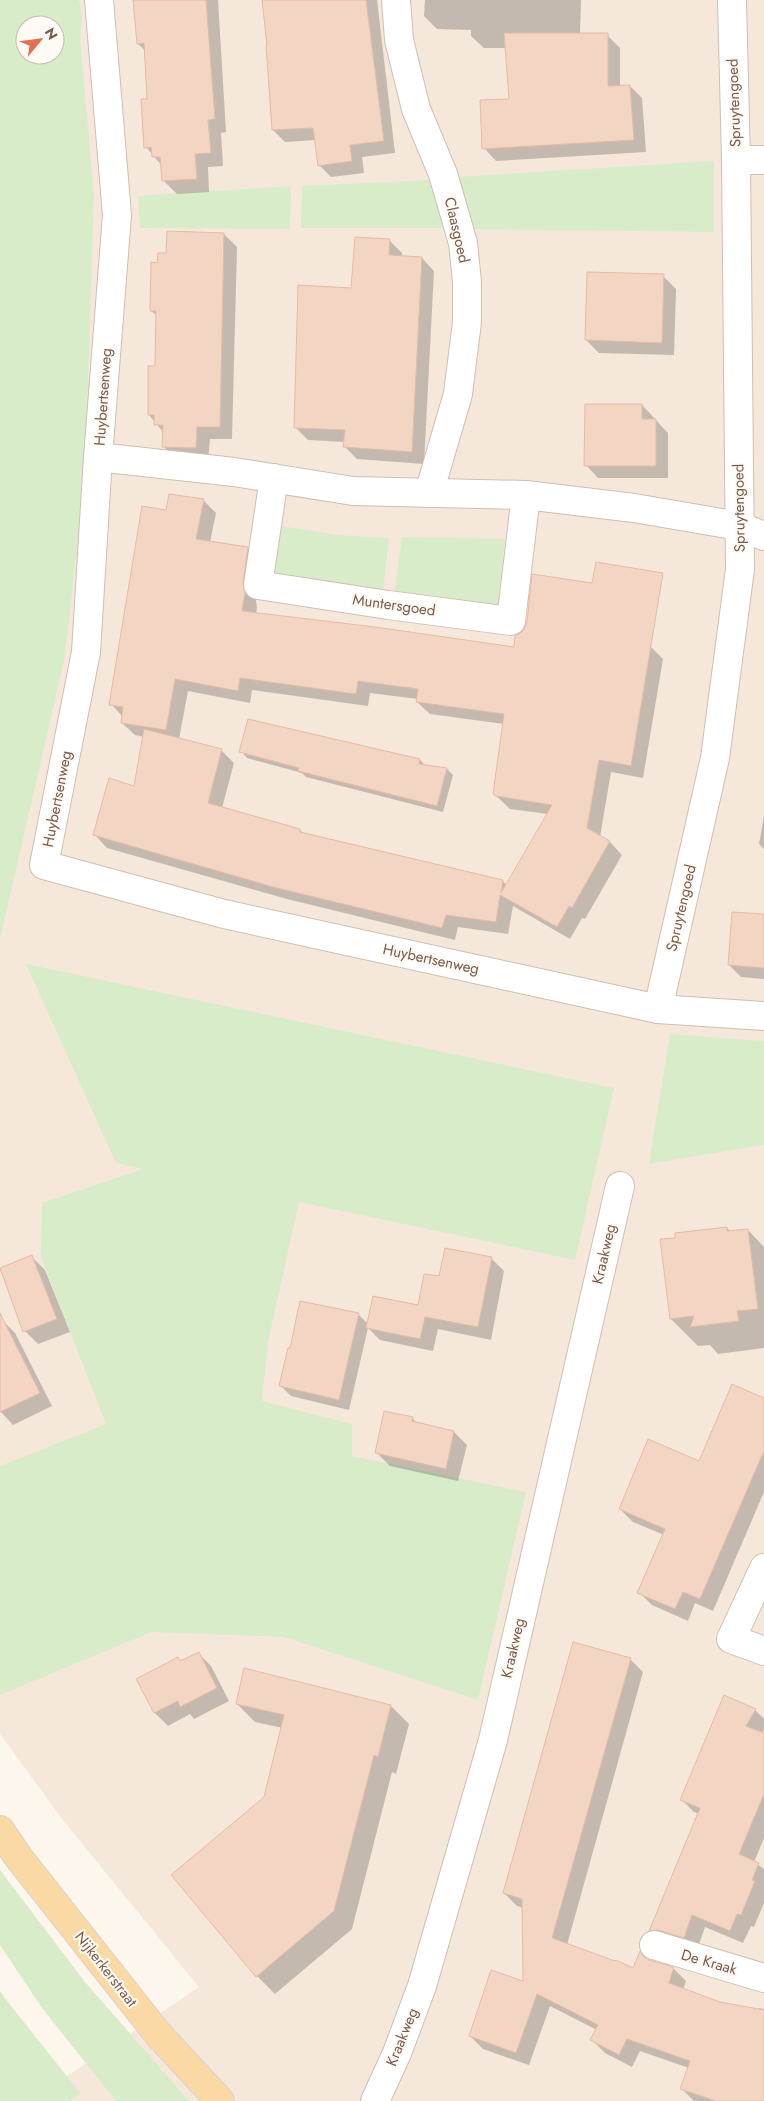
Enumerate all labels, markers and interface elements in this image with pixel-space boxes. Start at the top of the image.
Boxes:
north arrow [15,15,65,65]
text: N [40,24,63,43]
street label: Spruytengoed [721,58,747,148]
street label: Claasgoed [439,195,475,265]
street label: Huybertsenweg [89,347,117,447]
street label: Spruytengoed [727,464,751,552]
street label: Muntersgoed [351,588,437,622]
street label: Huybertsenweg [37,749,77,849]
street label: Spruytengoed [660,862,702,954]
street label: Huybertsenweg [381,938,481,980]
street label: Kraakweg [586,1222,622,1286]
street label: Kraakweg [495,1616,531,1680]
street label: Nijkerkerstraat [69,1927,143,2012]
street label: De Kraak [679,1944,740,1981]
street label: Kraakweg [380,2005,424,2069]

